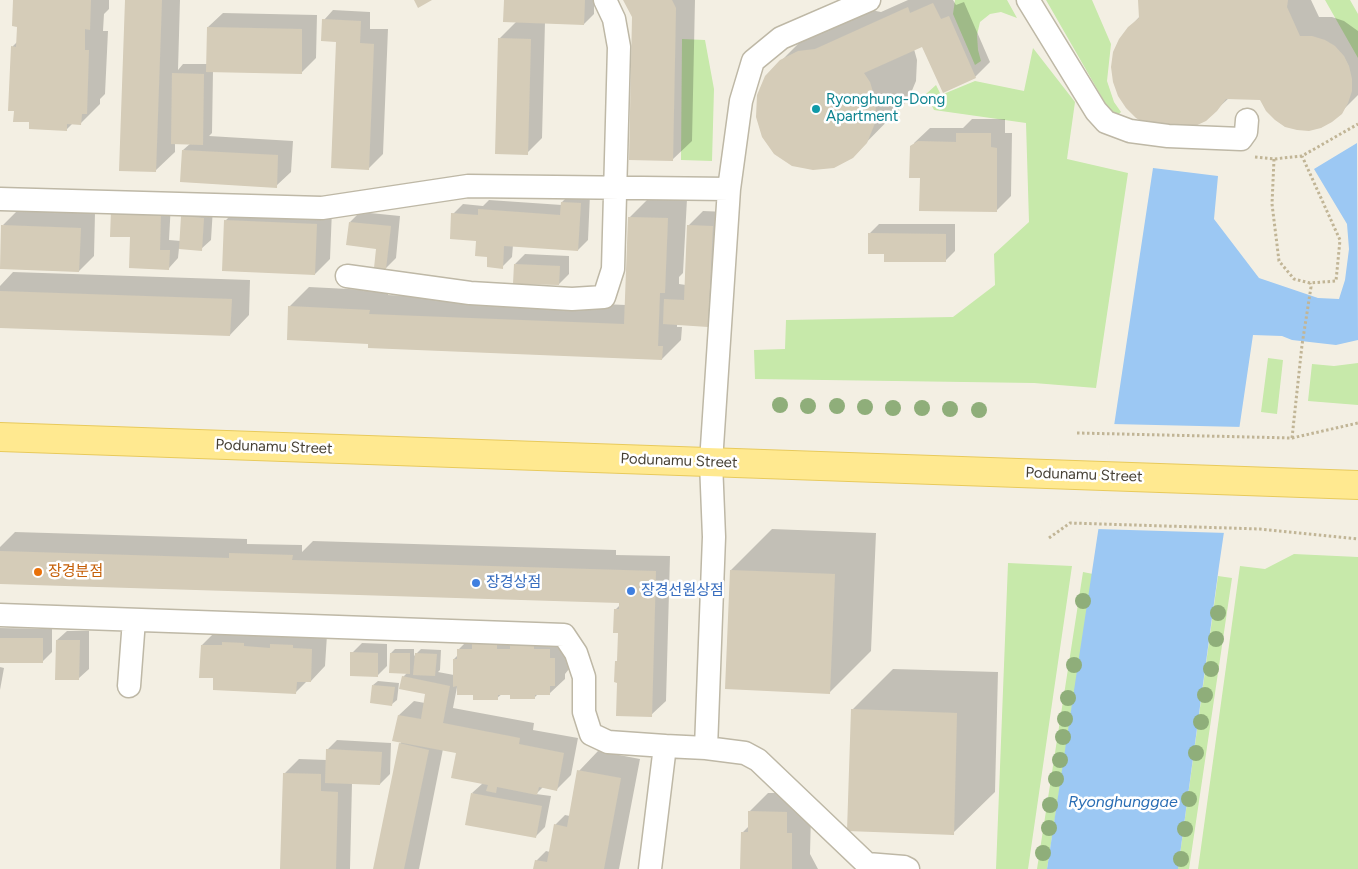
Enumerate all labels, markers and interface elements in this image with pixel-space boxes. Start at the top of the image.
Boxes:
place label: Ryonghung-Dong Apartment [826,91,945,126]
marker: Ryonghung-Dong Apartment [810,103,822,115]
street label: Podunamu Street [215,436,333,458]
street label: Podunamu Street [620,450,738,472]
street label: Podunamu Street [1025,464,1143,486]
place label: 장경분점 [48,563,103,581]
marker: 장경분점 [32,566,44,578]
place label: 장경상점 [486,574,541,592]
marker: 장경상점 [470,577,482,589]
place label: 장경선원상점 [641,582,724,600]
marker: 장경선원상점 [625,585,637,597]
water label: Ryonghunggae [1068,792,1178,812]

